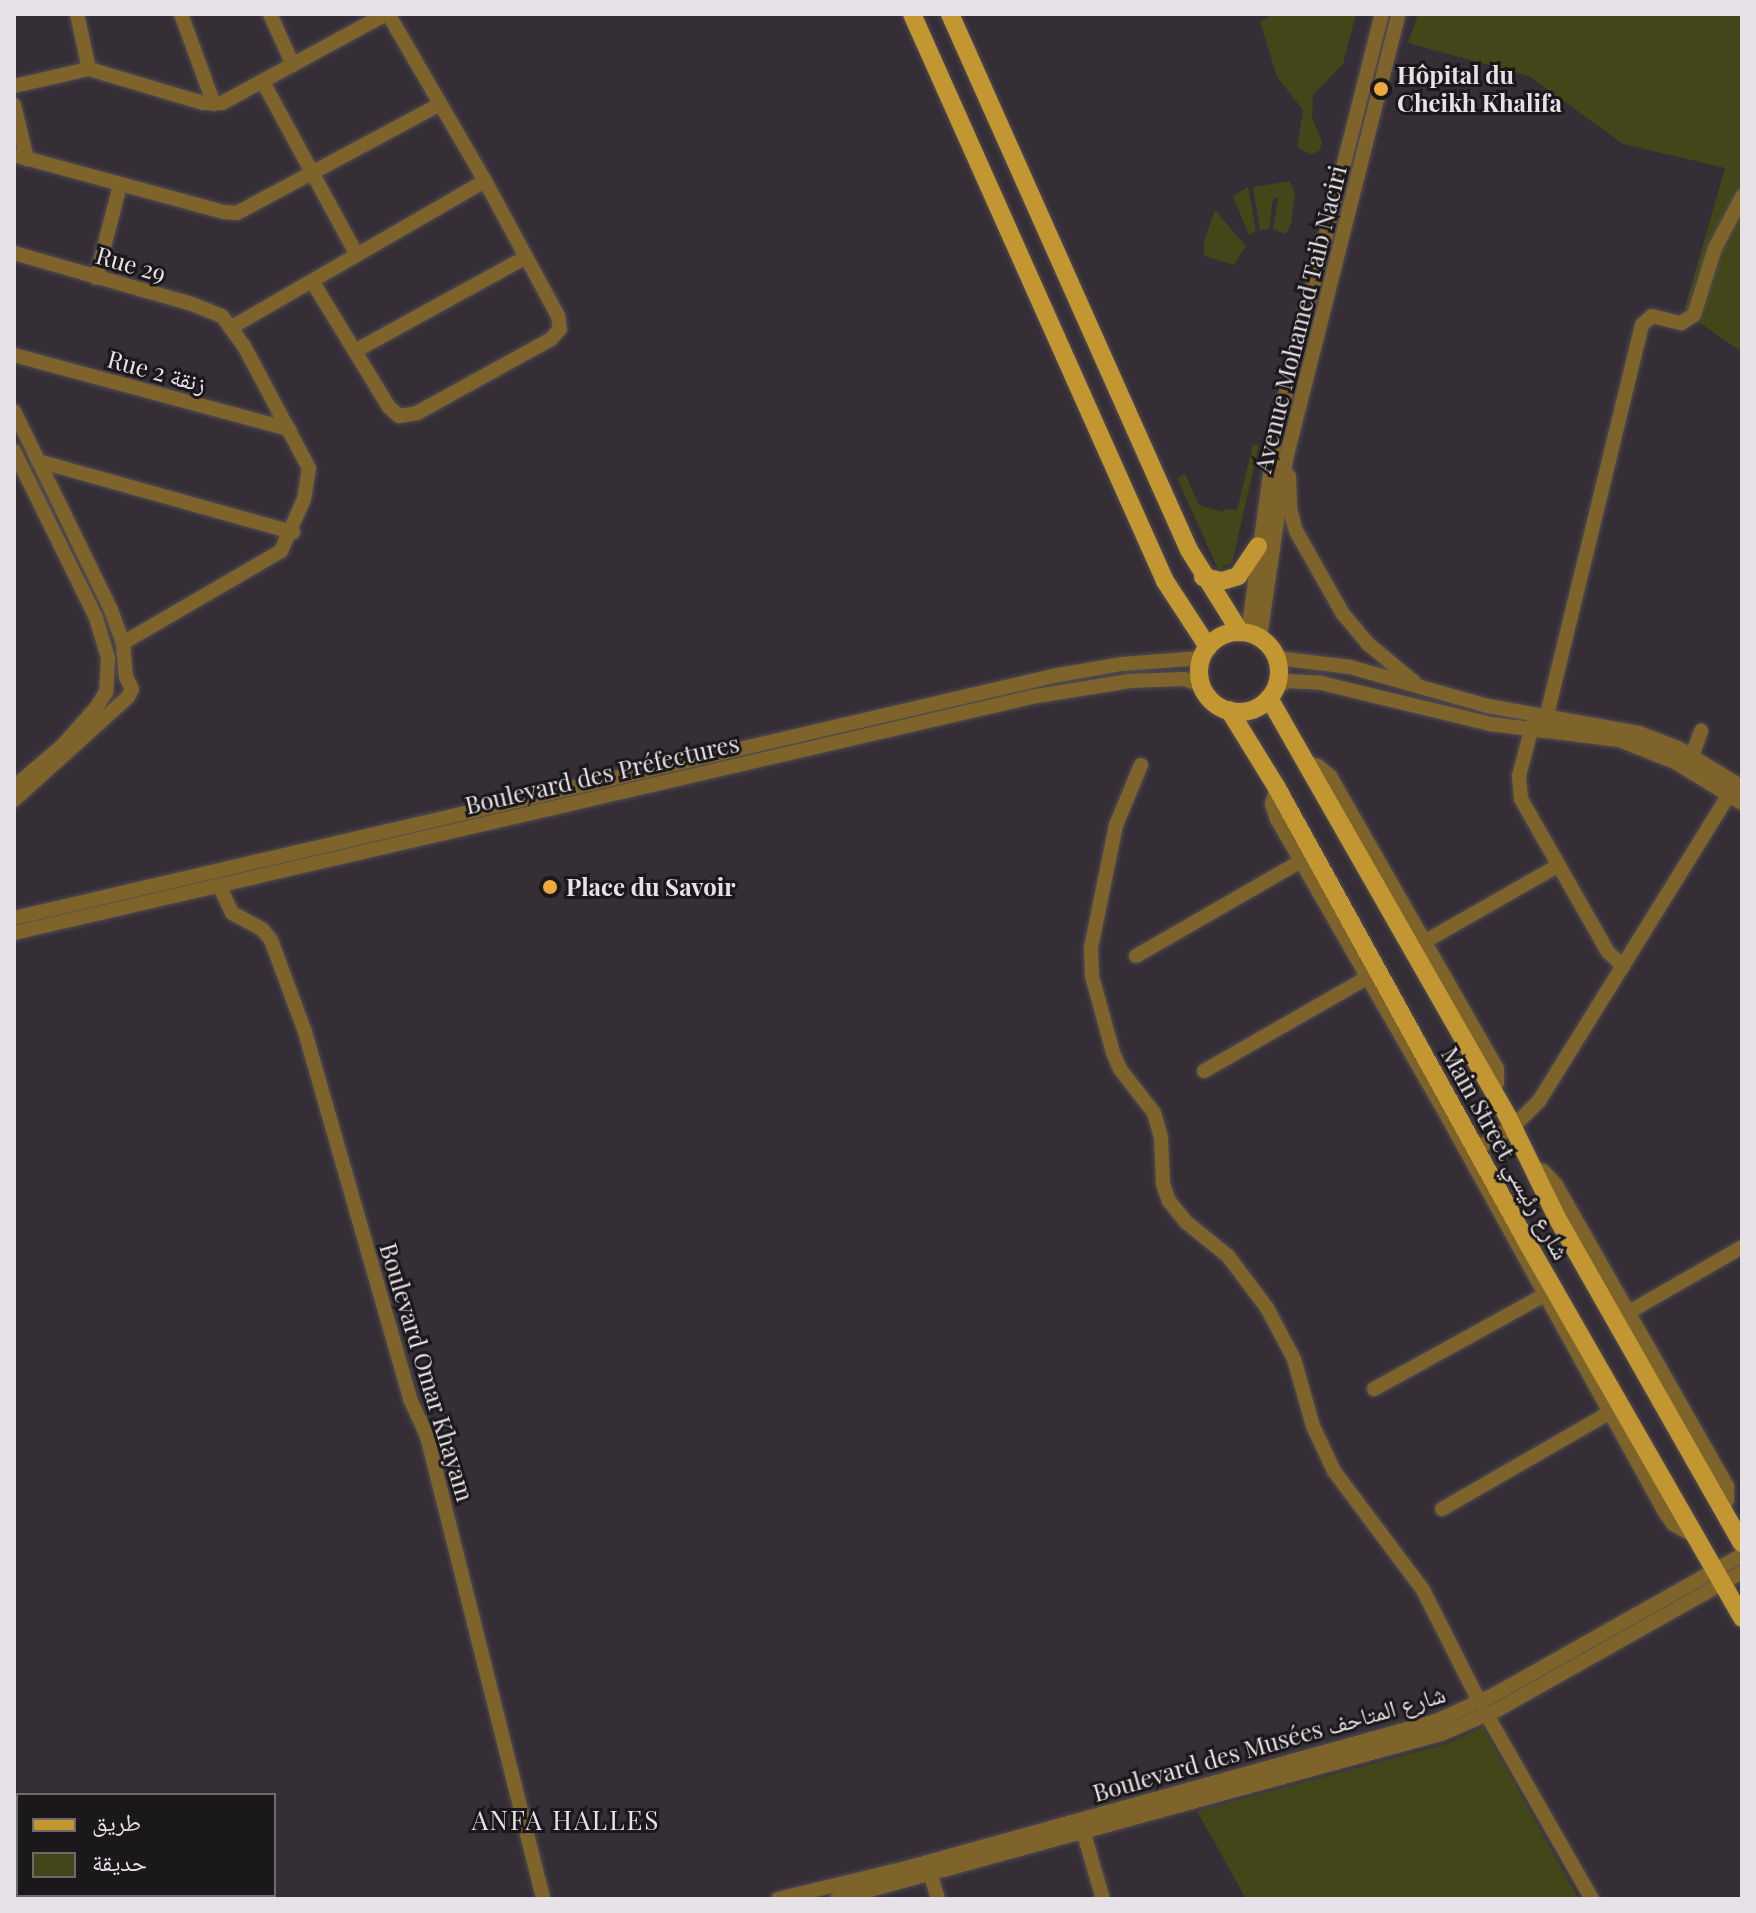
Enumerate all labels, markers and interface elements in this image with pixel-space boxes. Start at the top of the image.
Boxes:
place label: Hôpital du Cheikh Khalifa [1397,61,1562,117]
marker: Hôpital du Cheikh Khalifa [1372,80,1390,98]
street label: Avenue Mohamed Taib Naciri [1248,162,1352,476]
street label: Rue 29 [93,240,169,288]
street label: Rue 2 زنقة [104,344,210,398]
street label: Boulevard des Préfectures [462,728,742,820]
place label: Place du Savoir [566,873,735,901]
marker: Place du Savoir [541,878,559,896]
street label: Main Street شارع رئيسي [1435,1042,1577,1264]
street label: Boulevard Omar Khayam [374,1239,480,1505]
street label: Boulevard des Musées شارع المتاحف [1089,1679,1449,1807]
legend [16,1793,276,1897]
district label: ANFA HALLES [472,1804,660,1836]
text: طريق [92,1805,141,1837]
text: حديقة [92,1845,147,1877]

